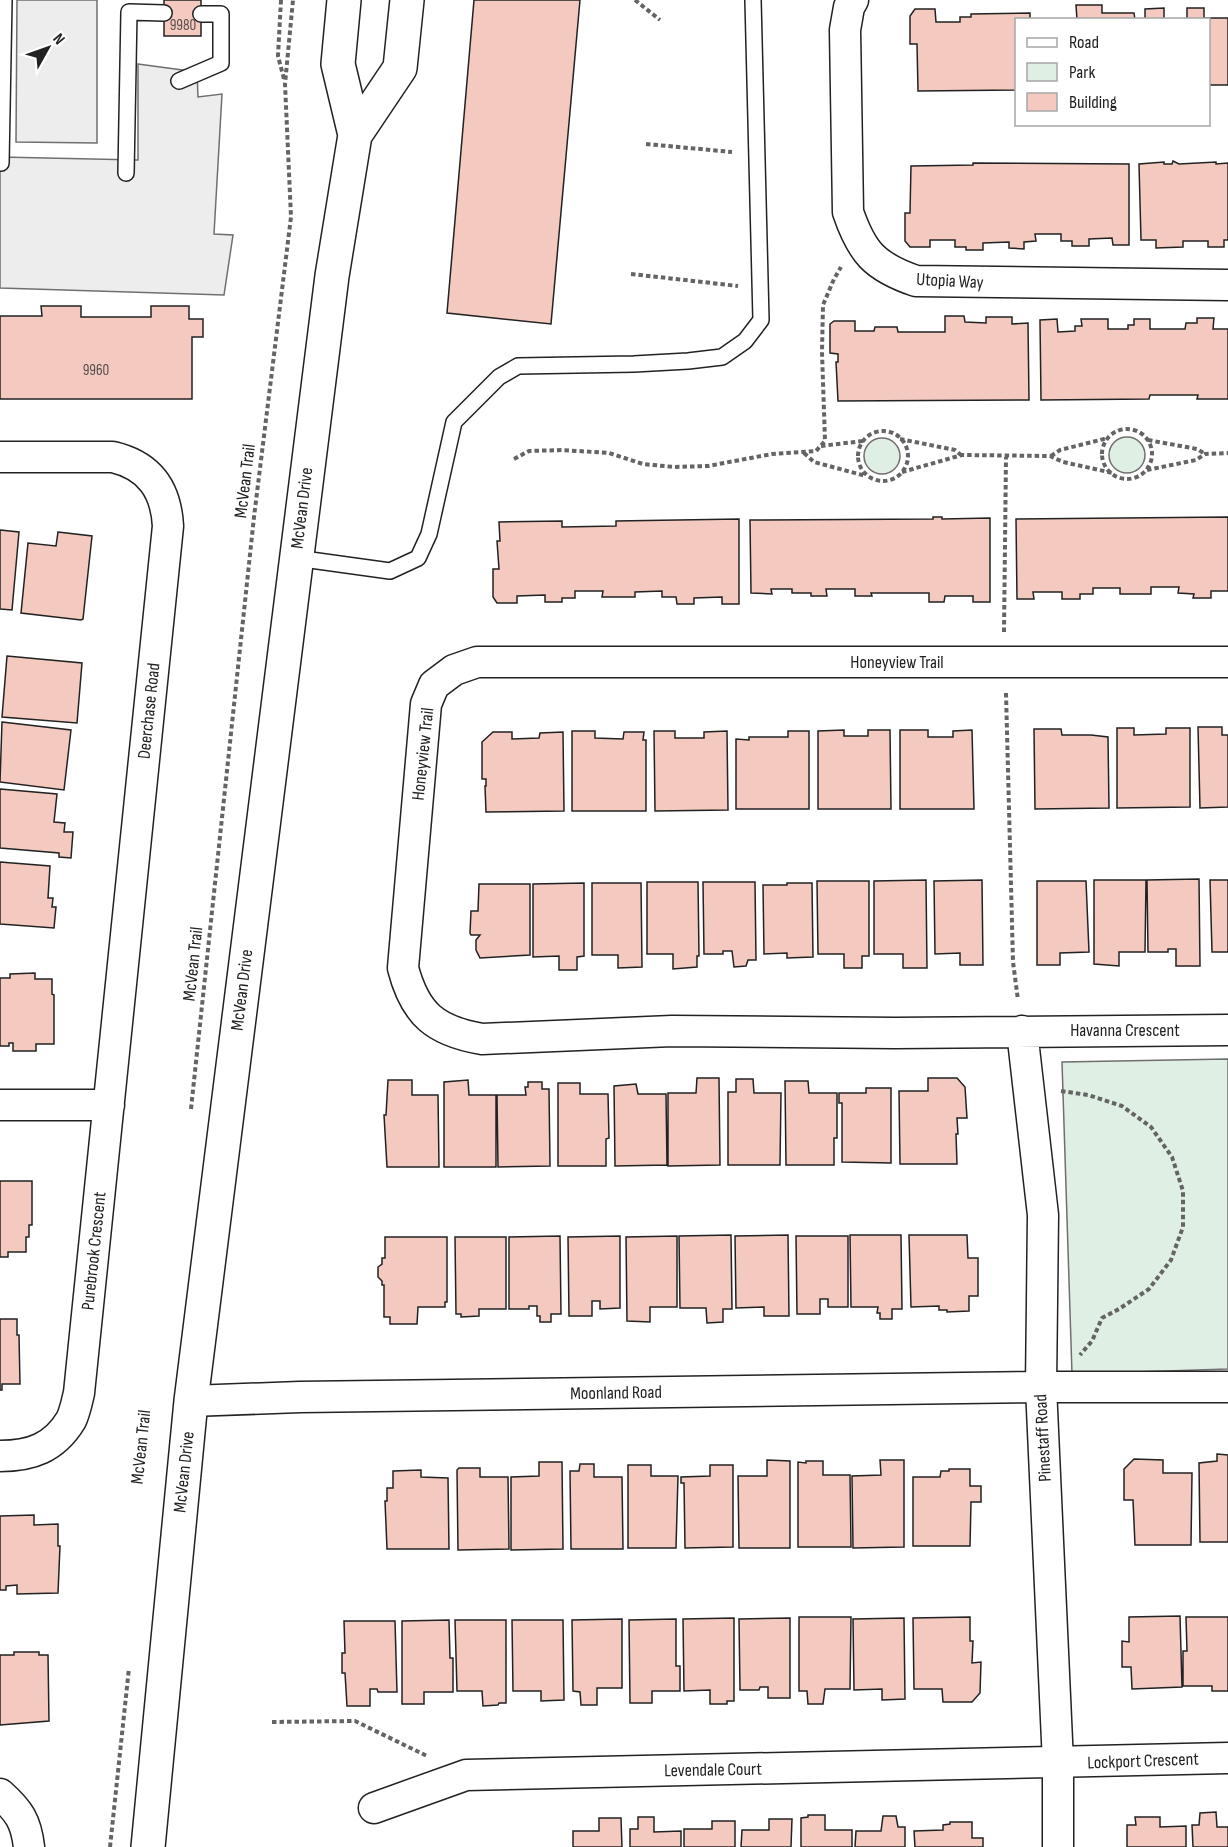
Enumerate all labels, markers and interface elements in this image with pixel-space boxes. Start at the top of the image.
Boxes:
house number: 9980 [170,16,196,35]
north arrow [18,18,78,78]
legend [1015,18,1210,126]
text: N [48,30,68,49]
text: Road [1069,32,1099,53]
text: Park [1069,62,1095,83]
text: Building [1069,92,1117,113]
street label: Utopia Way [916,269,984,293]
house number: 9960 [83,361,109,380]
street label: McVean Trail [230,443,260,519]
street label: McVean Drive [287,466,317,550]
street label: Honeyview Trail [850,652,944,673]
street label: Deerchase Road [134,662,164,760]
street label: Honeyview Trail [408,707,438,801]
street label: McVean Trail [179,926,207,1002]
street label: McVean Drive [227,948,257,1032]
street label: Havanna Crescent [1070,1020,1180,1041]
street label: Purebrook Crescent [77,1190,111,1311]
street label: Moonland Road [570,1382,662,1404]
street label: Pinestaff Road [1030,1394,1056,1482]
street label: McVean Trail [127,1409,155,1485]
street label: McVean Drive [169,1430,199,1514]
street label: Lockport Crescent [1087,1749,1200,1773]
street label: Levendale Court [664,1759,763,1781]

